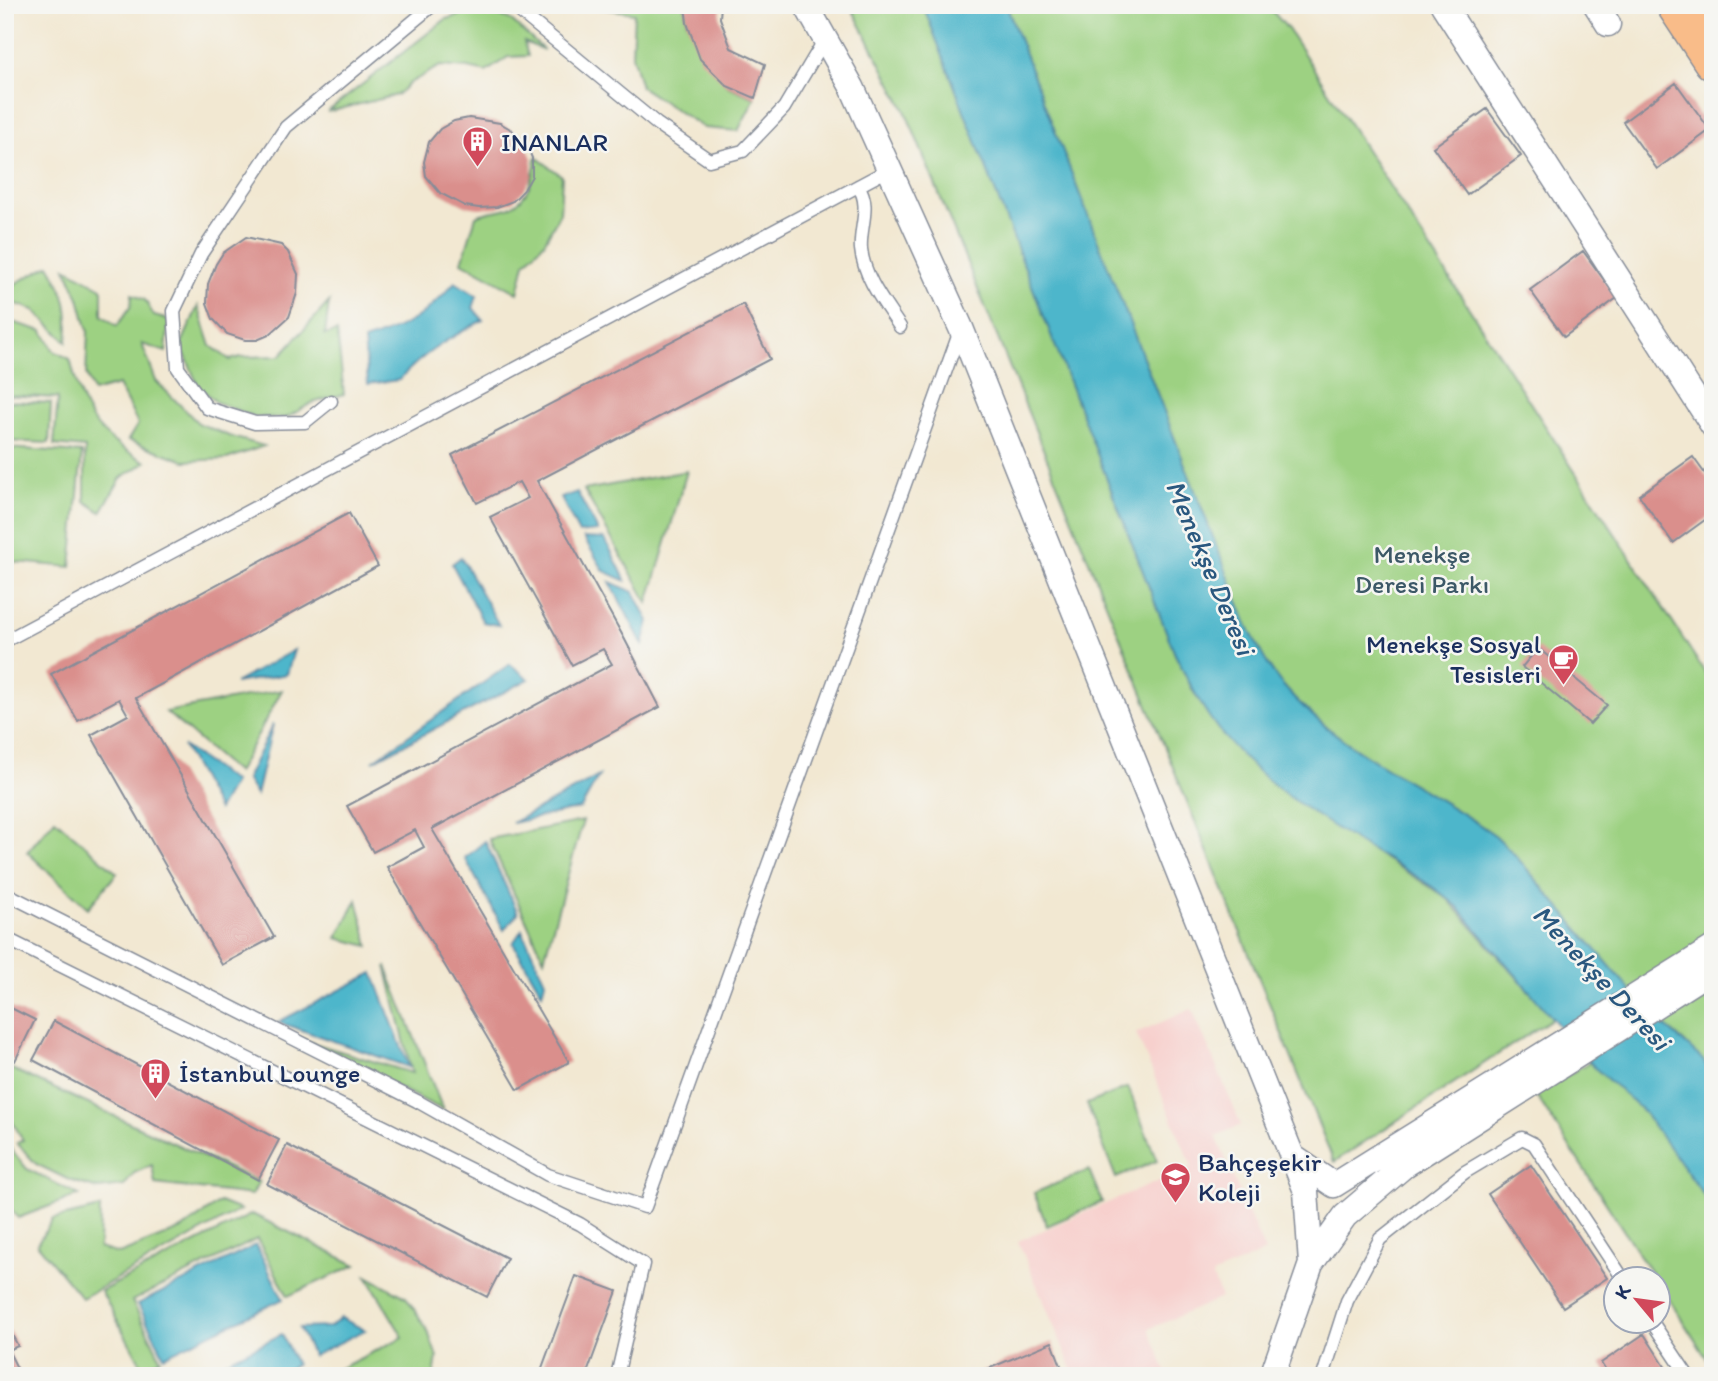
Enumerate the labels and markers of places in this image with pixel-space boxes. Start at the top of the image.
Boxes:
building icon: INANLAR [461,125,495,169]
place label: INANLAR [501,126,608,158]
place label: Menekşe Sosyal Tesisleri [1366,628,1541,690]
cafe icon: Menekşe Sosyal Tesisleri [1547,642,1581,686]
building icon: İstanbul Lounge [139,1056,173,1100]
place label: İstanbul Lounge [179,1057,360,1089]
place label: Bahçeşekir Koleji [1198,1146,1322,1208]
school or university icon: Bahçeşekir Koleji [1158,1160,1192,1204]

